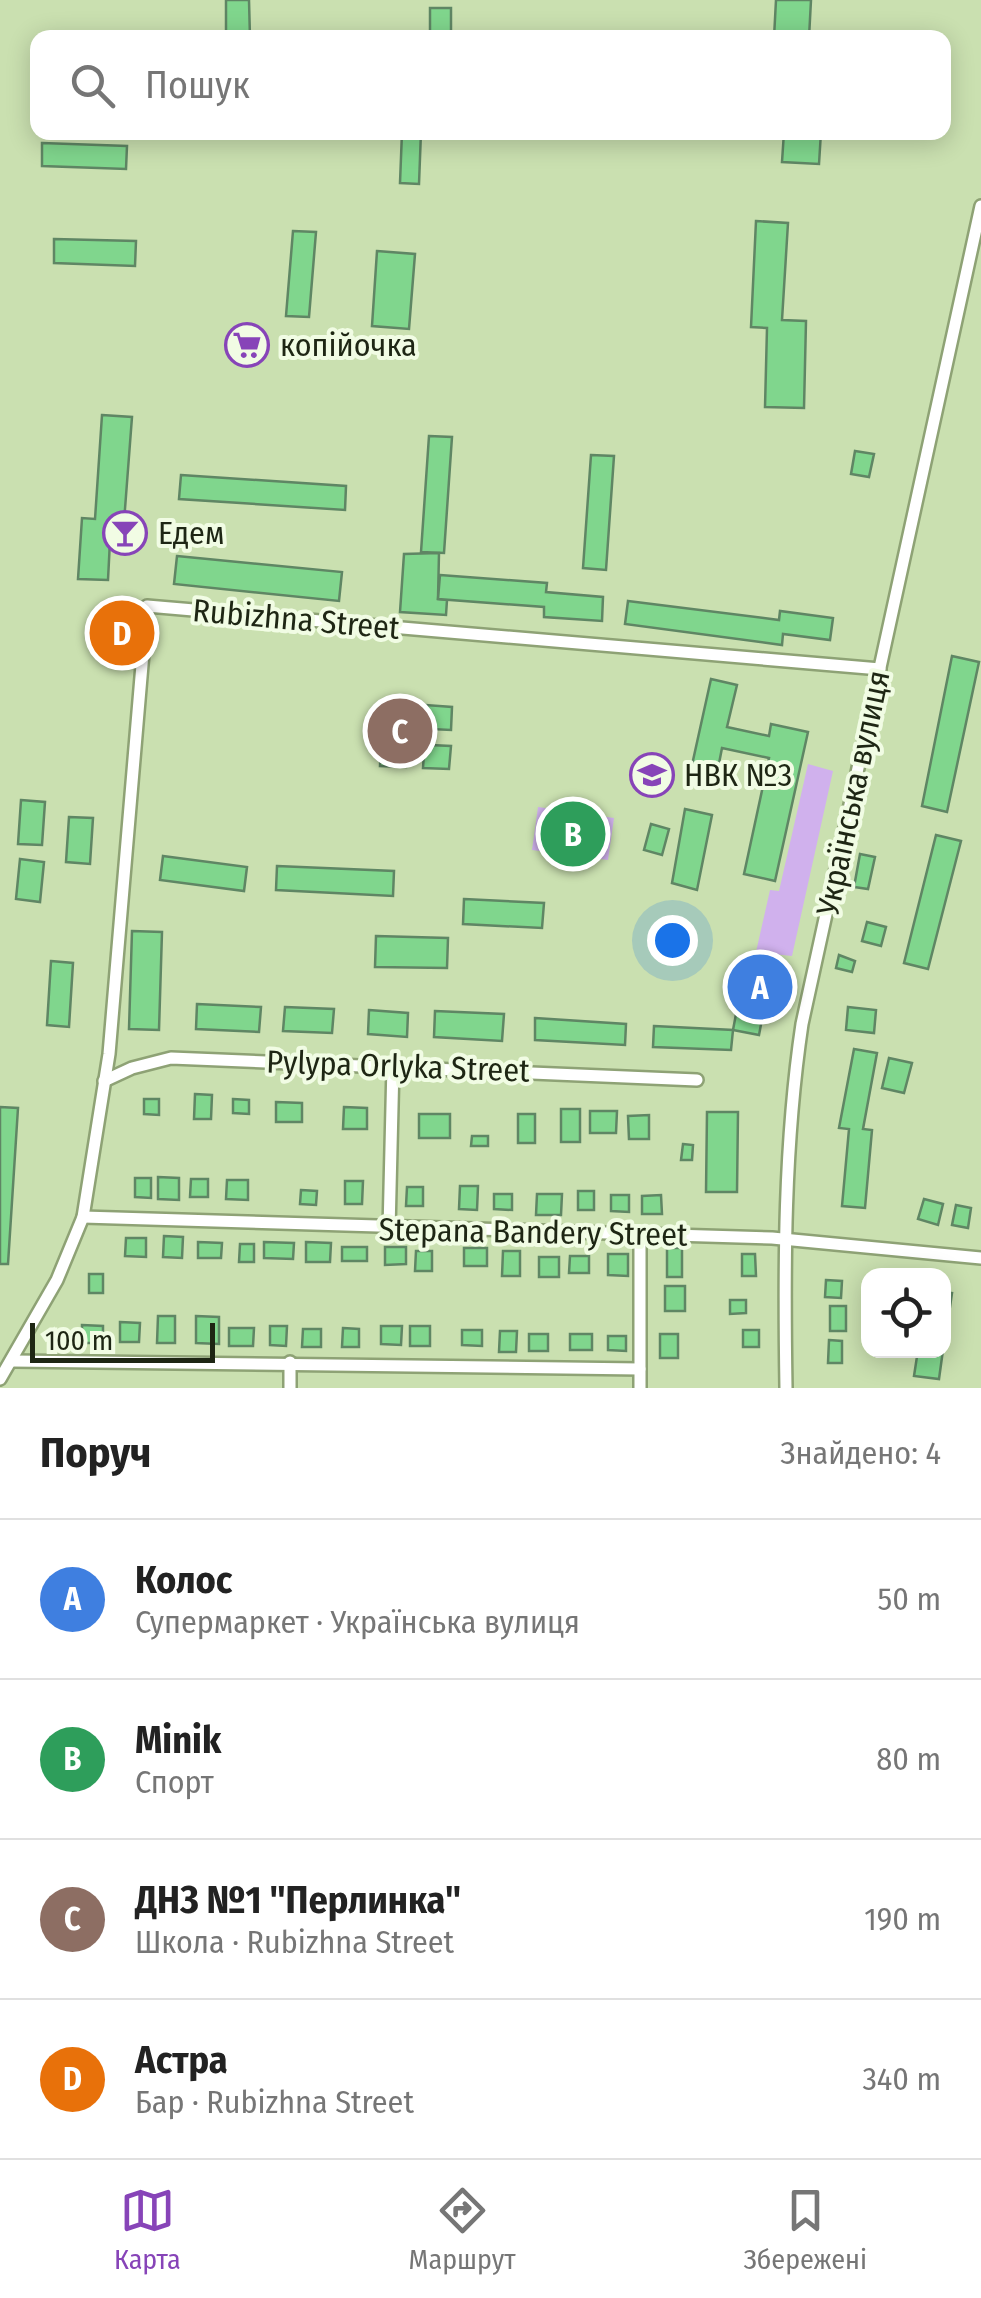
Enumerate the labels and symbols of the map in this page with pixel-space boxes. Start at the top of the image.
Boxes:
supermarket icon: копійочка [224,322,270,368]
place label: копійочка [280,326,417,364]
bar icon: Едем [102,510,148,556]
place label: Едем [158,514,224,552]
street label: Rubizhna Street [191,591,402,647]
pin: D [90,596,154,670]
street label: Українська вулиця [808,667,898,920]
pin: C [368,694,432,768]
school or university icon: НВК №3 [629,752,675,798]
place label: НВК №3 [684,756,792,794]
pin: B [540,796,606,872]
your location [647,915,698,966]
pin: A [728,950,792,1024]
street label: Pylypa Orlyka Street [266,1042,531,1090]
street label: Stepana Bandery Street [378,1210,688,1254]
scale bar [30,1318,215,1362]

